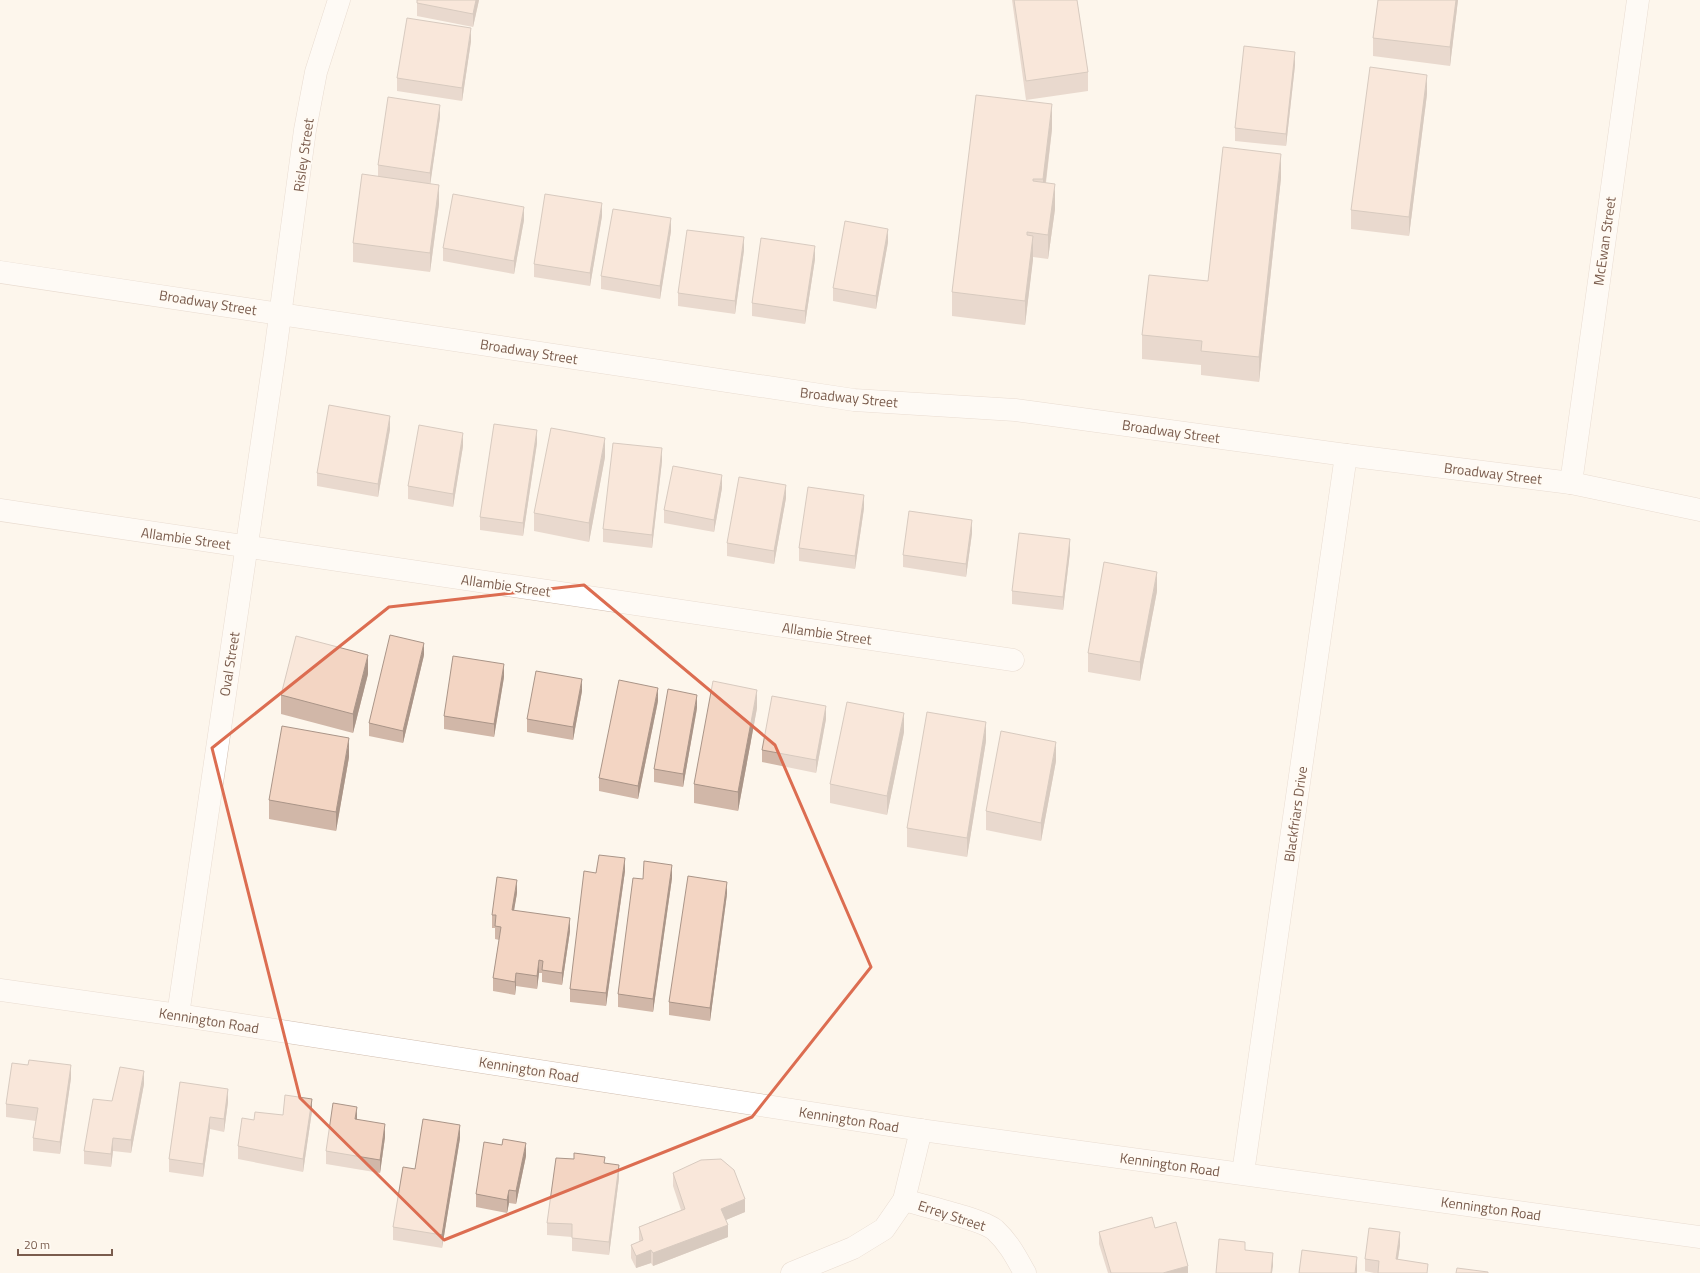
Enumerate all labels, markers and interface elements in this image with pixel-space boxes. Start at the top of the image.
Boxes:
street label: Risley Street [287,117,319,193]
street label: McEwan Street [1587,195,1621,287]
street label: Broadway Street [158,284,258,320]
street label: Broadway Street [479,333,579,369]
street label: Broadway Street [799,381,899,413]
street label: Broadway Street [1121,414,1221,448]
street label: Broadway Street [1443,457,1543,489]
street label: Allambie Street [140,521,232,555]
street label: Allambie Street [460,568,552,602]
street label: Allambie Street [781,616,873,650]
street label: Oval Street [214,630,244,698]
street label: Blackfriars Drive [1278,765,1312,863]
street label: Kennington Road [158,1002,260,1038]
street label: Kennington Road [478,1051,580,1087]
street label: Kennington Road [798,1101,900,1137]
street label: Kennington Road [1119,1147,1221,1181]
street label: Kennington Road [1440,1191,1542,1225]
street label: Errey Street [915,1194,989,1236]
scale bar [18,1231,112,1257]
text: 20 m [24,1235,50,1254]

